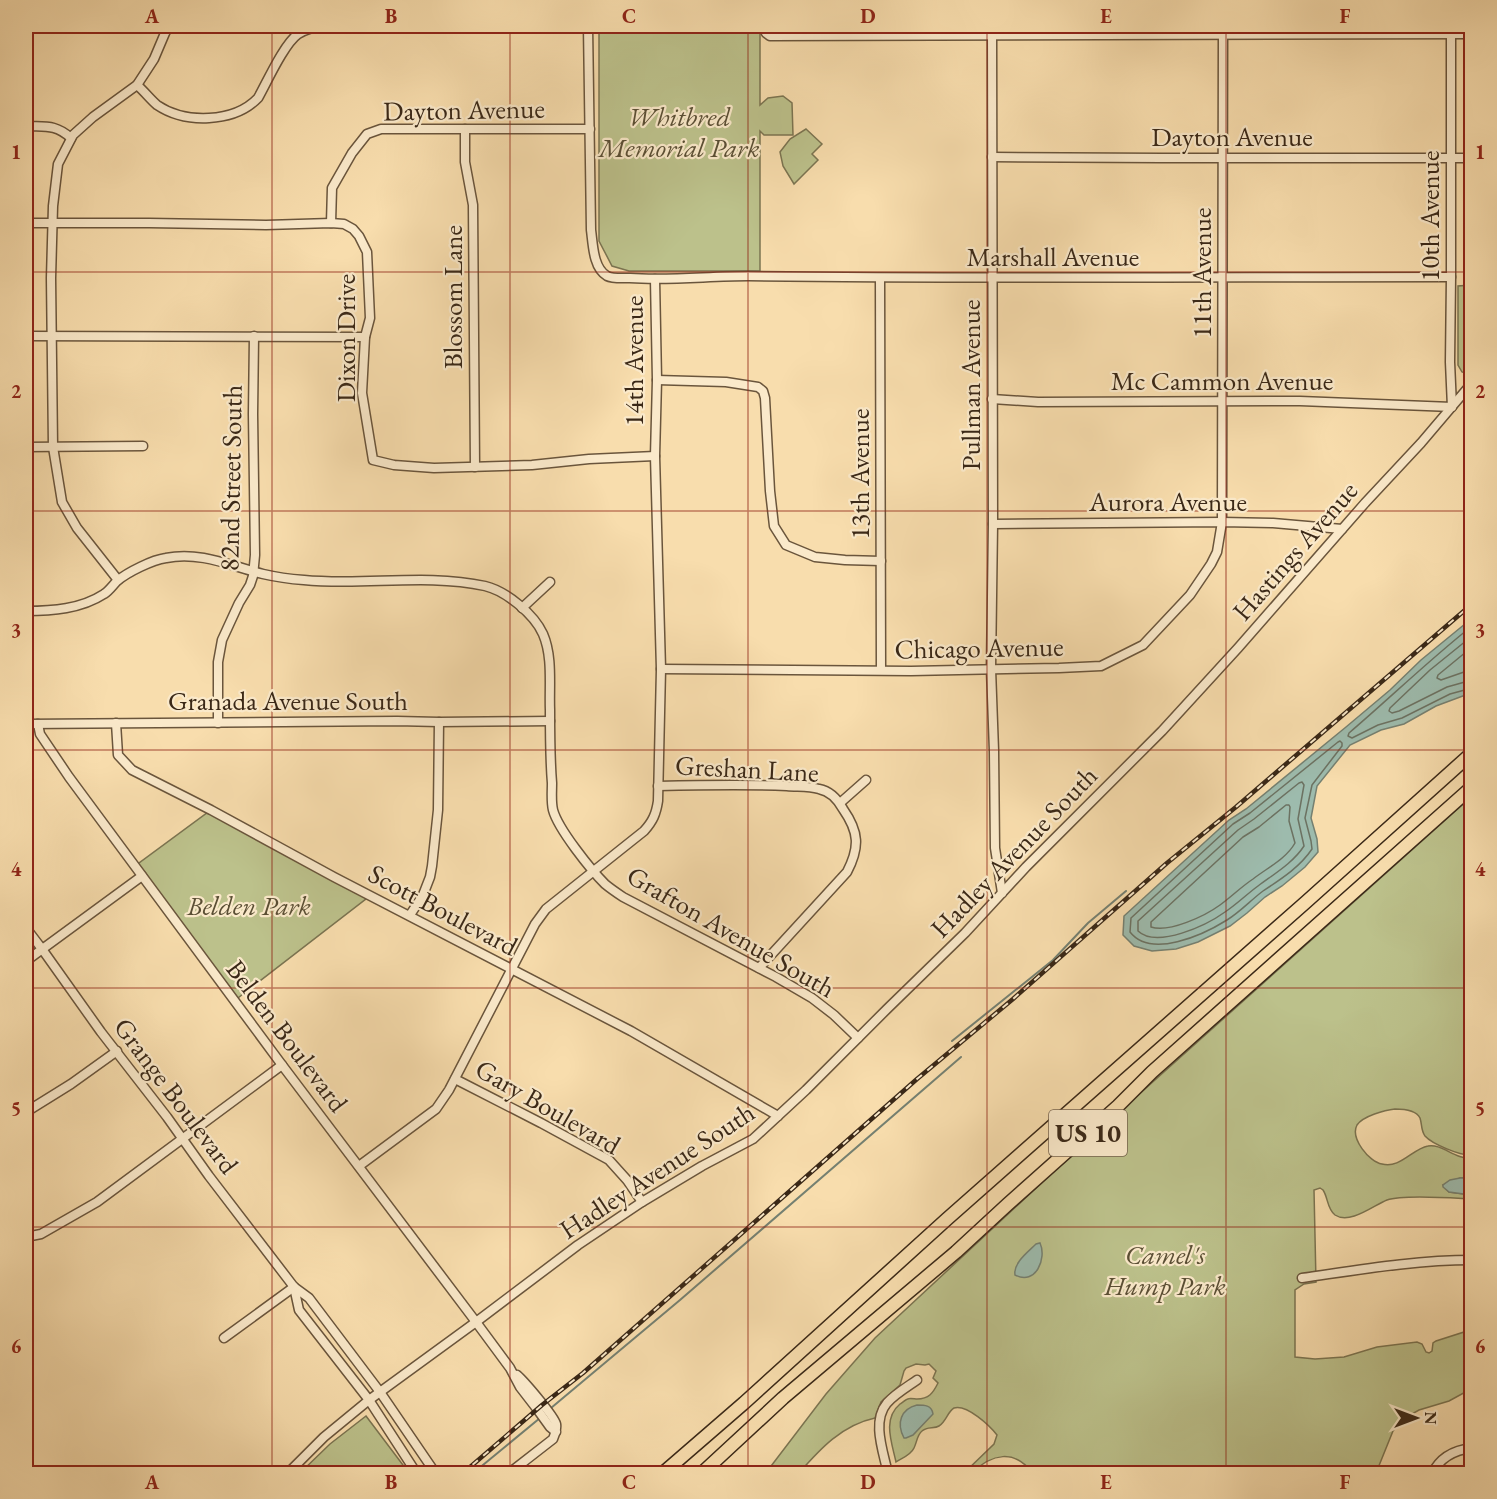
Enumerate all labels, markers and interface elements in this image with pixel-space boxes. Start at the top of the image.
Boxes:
text: A [144,3,160,29]
text: B [385,3,397,29]
text: C [622,3,636,29]
text: D [860,3,876,29]
text: E [1100,3,1112,29]
text: F [1340,3,1351,29]
street label: Dayton Avenue [383,91,545,128]
park label: Whitbred Memorial Park [597,99,759,165]
street label: Dayton Avenue [1151,119,1313,154]
text: 1 [11,139,21,165]
text: 1 [1475,139,1485,165]
street label: 10th Avenue [1412,150,1447,282]
street label: 11th Avenue [1184,207,1219,339]
street label: Blossom Lane [435,225,470,369]
street label: Marshall Avenue [967,239,1139,274]
street label: Dixon Drive [328,274,363,402]
street label: 14th Avenue [616,295,651,427]
street label: Pullman Avenue [953,299,988,471]
street label: Mc Cammon Avenue [1111,363,1333,398]
text: 2 [11,378,22,404]
text: 2 [1475,378,1486,404]
street label: 82nd Street South [211,384,250,572]
street label: 13th Avenue [842,408,877,540]
street label: Hastings Avenue [1224,474,1365,628]
street label: Aurora Avenue [1088,484,1247,519]
text: 3 [11,617,21,643]
text: 3 [1475,617,1485,643]
street label: Chicago Avenue [894,629,1064,666]
street label: Granada Avenue South [168,683,408,718]
street label: Greshan Lane [674,747,820,790]
street label: Hadley Avenue South [923,758,1105,945]
text: 4 [11,856,22,882]
street label: Scott Boulevard [363,856,524,964]
text: 4 [1475,856,1486,882]
street label: Grafton Avenue South [621,858,842,1006]
park label: Belden Park [186,888,311,923]
street label: Belden Boulevard [219,952,356,1119]
street label: Grange Boulevard [106,1011,247,1181]
street label: Gary Boulevard [469,1051,627,1162]
street label: Hadley Avenue South [552,1094,761,1247]
text: 5 [11,1095,21,1121]
text: 5 [1475,1095,1485,1121]
road number: US 10 [1049,1110,1127,1156]
park label: Camel's Hump Park [1103,1237,1226,1303]
text: 6 [11,1333,22,1359]
text: 6 [1475,1333,1486,1359]
north arrow [1386,1388,1446,1448]
text: N [1420,1412,1441,1425]
text: A [144,1469,160,1495]
text: B [385,1469,397,1495]
text: C [622,1469,636,1495]
text: D [860,1469,876,1495]
text: E [1100,1469,1112,1495]
text: F [1340,1469,1351,1495]

